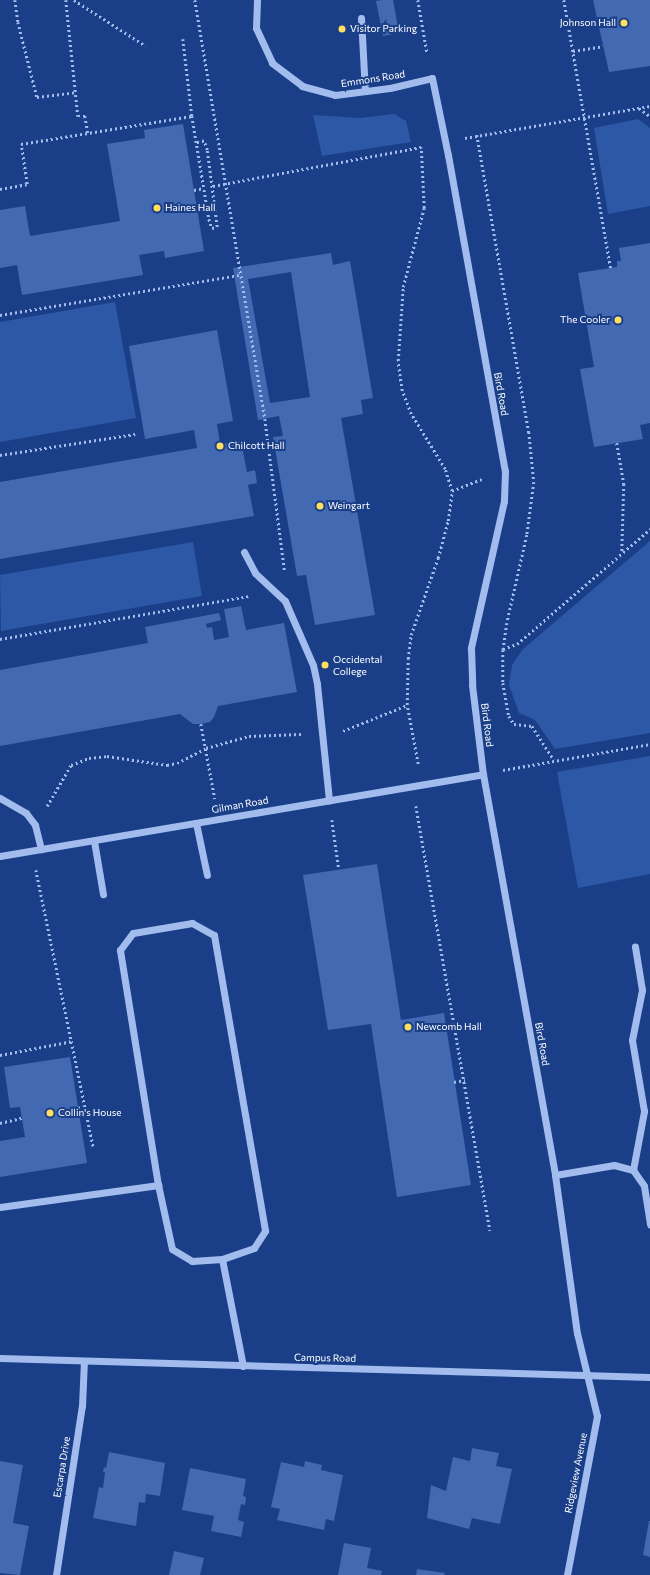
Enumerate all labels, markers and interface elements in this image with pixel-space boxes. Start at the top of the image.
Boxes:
place label: Johnson Hall [560,17,616,29]
marker: Johnson Hall [619,18,629,28]
place label: Visitor Parking [350,23,417,35]
marker: Visitor Parking [337,24,347,34]
street label: Emmons Road [340,68,406,90]
place label: Haines Hall [165,202,216,214]
marker: Haines Hall [152,203,162,213]
place label: The Cooler [560,314,610,326]
marker: The Cooler [613,315,623,325]
street label: Bird Road [491,371,511,417]
place label: Chilcott Hall [228,440,284,452]
marker: Chilcott Hall [215,441,225,451]
place label: Weingart [328,500,370,512]
marker: Weingart [315,501,325,511]
place label: Occidental College [333,653,382,676]
marker: Occidental College [320,660,330,670]
street label: Bird Road [478,702,496,748]
street label: Gilman Road [211,794,269,816]
place label: Newcomb Hall [416,1021,482,1033]
street label: Bird Road [532,1021,552,1067]
marker: Newcomb Hall [403,1022,413,1032]
place label: Collin's House [58,1107,122,1119]
marker: Collin's House [45,1108,55,1118]
street label: Campus Road [294,1351,356,1365]
street label: Ridgeview Avenue [562,1432,590,1514]
street label: Escarpa Drive [51,1436,73,1498]

